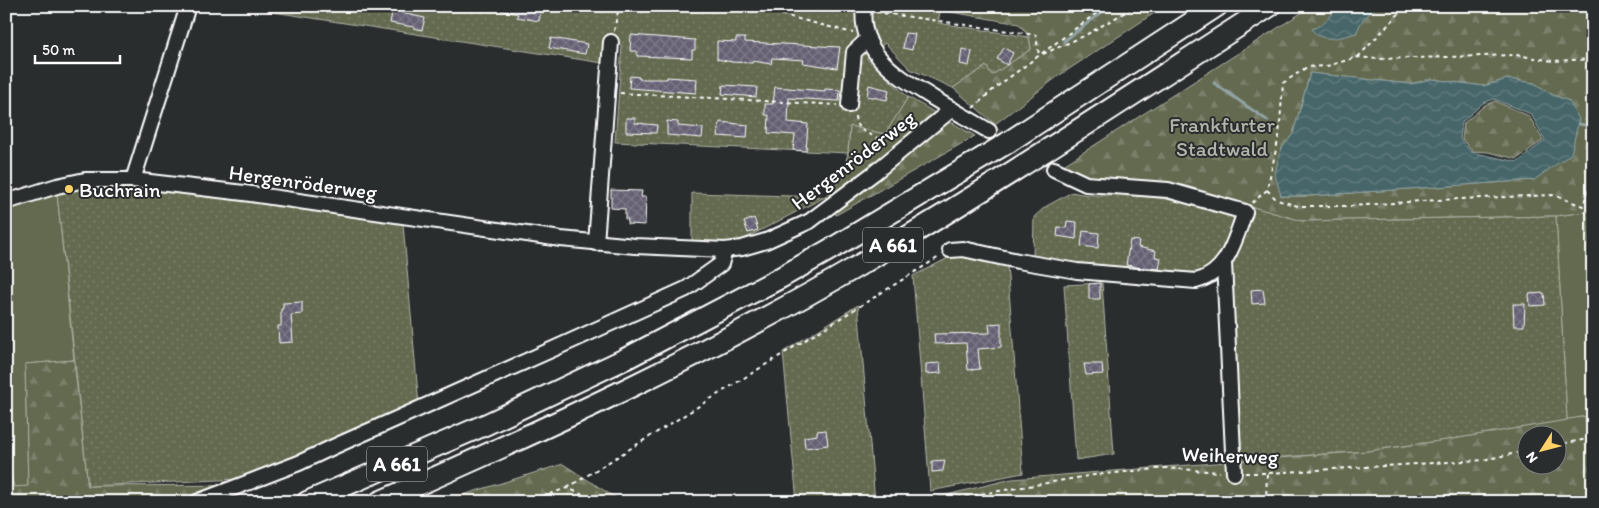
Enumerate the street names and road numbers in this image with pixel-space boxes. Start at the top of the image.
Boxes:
street label: Hergenröderweg [786,105,920,215]
street label: Hergenröderweg [227,159,379,205]
road number: A 661 [863,228,923,262]
street label: Weiherweg [1181,441,1279,469]
road number: A 661 [367,446,427,482]

